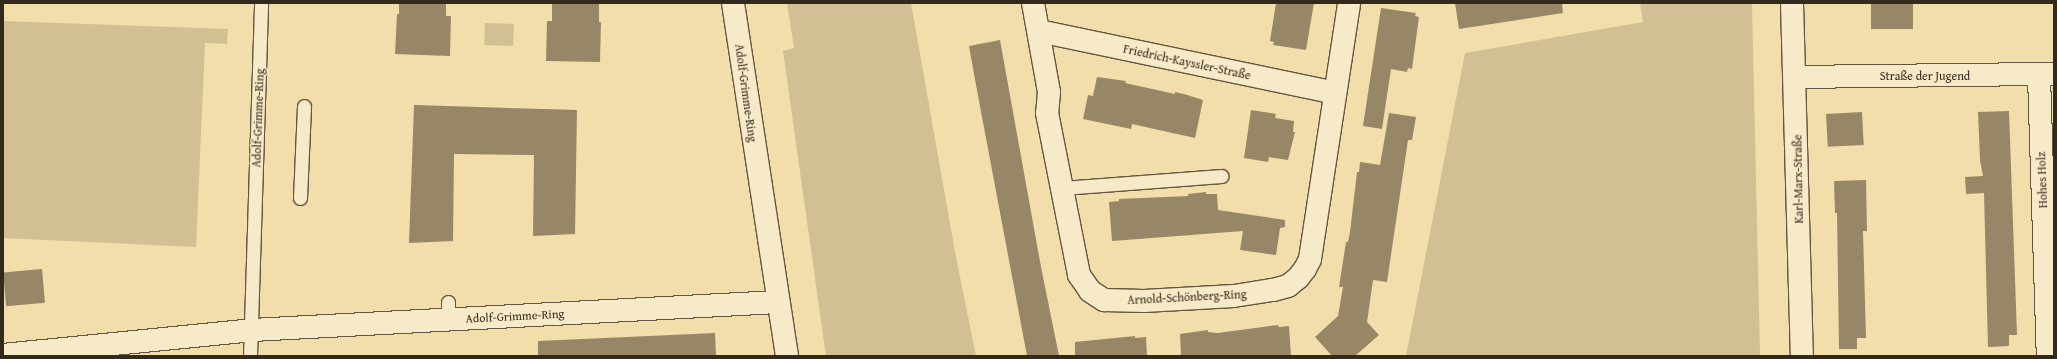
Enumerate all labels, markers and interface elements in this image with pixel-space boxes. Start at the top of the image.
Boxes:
street label: Friedrich-Kayssler-Straße [1122,41,1252,83]
street label: Adolf-Grimme-Ring [732,43,760,143]
street label: Adolf-Grimme-Ring [249,68,267,168]
street label: Straße der Jugend [1880,69,1970,83]
street label: Karl-Marx-Straße [1790,134,1806,224]
street label: Hohes Holz [2034,151,2050,209]
street label: Arnold-Schönberg-Ring [1127,287,1247,307]
street label: Adolf-Grimme-Ring [465,306,565,326]

